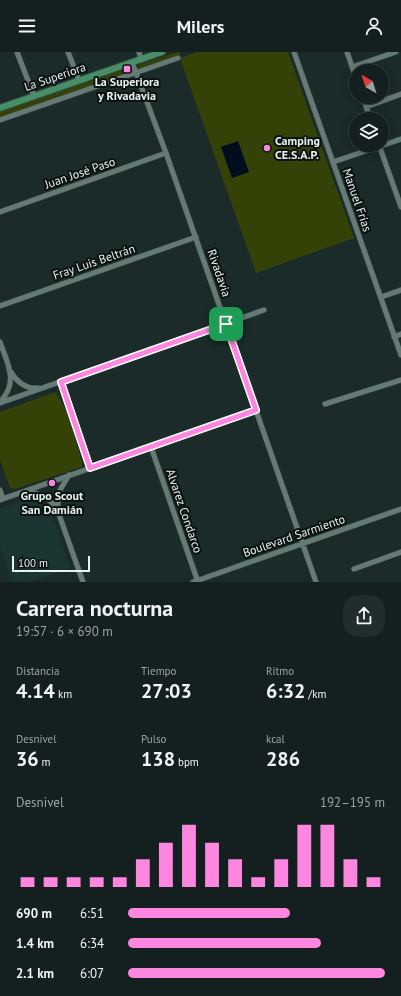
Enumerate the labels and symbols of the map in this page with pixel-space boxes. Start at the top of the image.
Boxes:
street label: La Superiora [22,59,88,94]
marker: La Superiora y Rivadavia [122,64,132,74]
north arrow [349,64,389,104]
place label: La Superiora y Rivadavia [95,74,159,103]
place label: Camping CE.S.A.P. [275,133,320,162]
marker: Camping CE.S.A.P. [262,143,272,153]
street label: Juan José Paso [42,153,117,192]
street label: Manuel Frías [340,166,375,233]
street label: Fray Luis Beltrán [51,240,137,283]
street label: Rivadavia [204,247,235,299]
pin [209,307,243,341]
street label: Alvarez Condarco [163,467,206,555]
marker: Grupo Scout San Damián [47,478,57,488]
place label: Grupo Scout San Damián [21,488,84,517]
street label: Boulevard Sarmiento [241,511,347,560]
scale bar [12,554,90,573]

